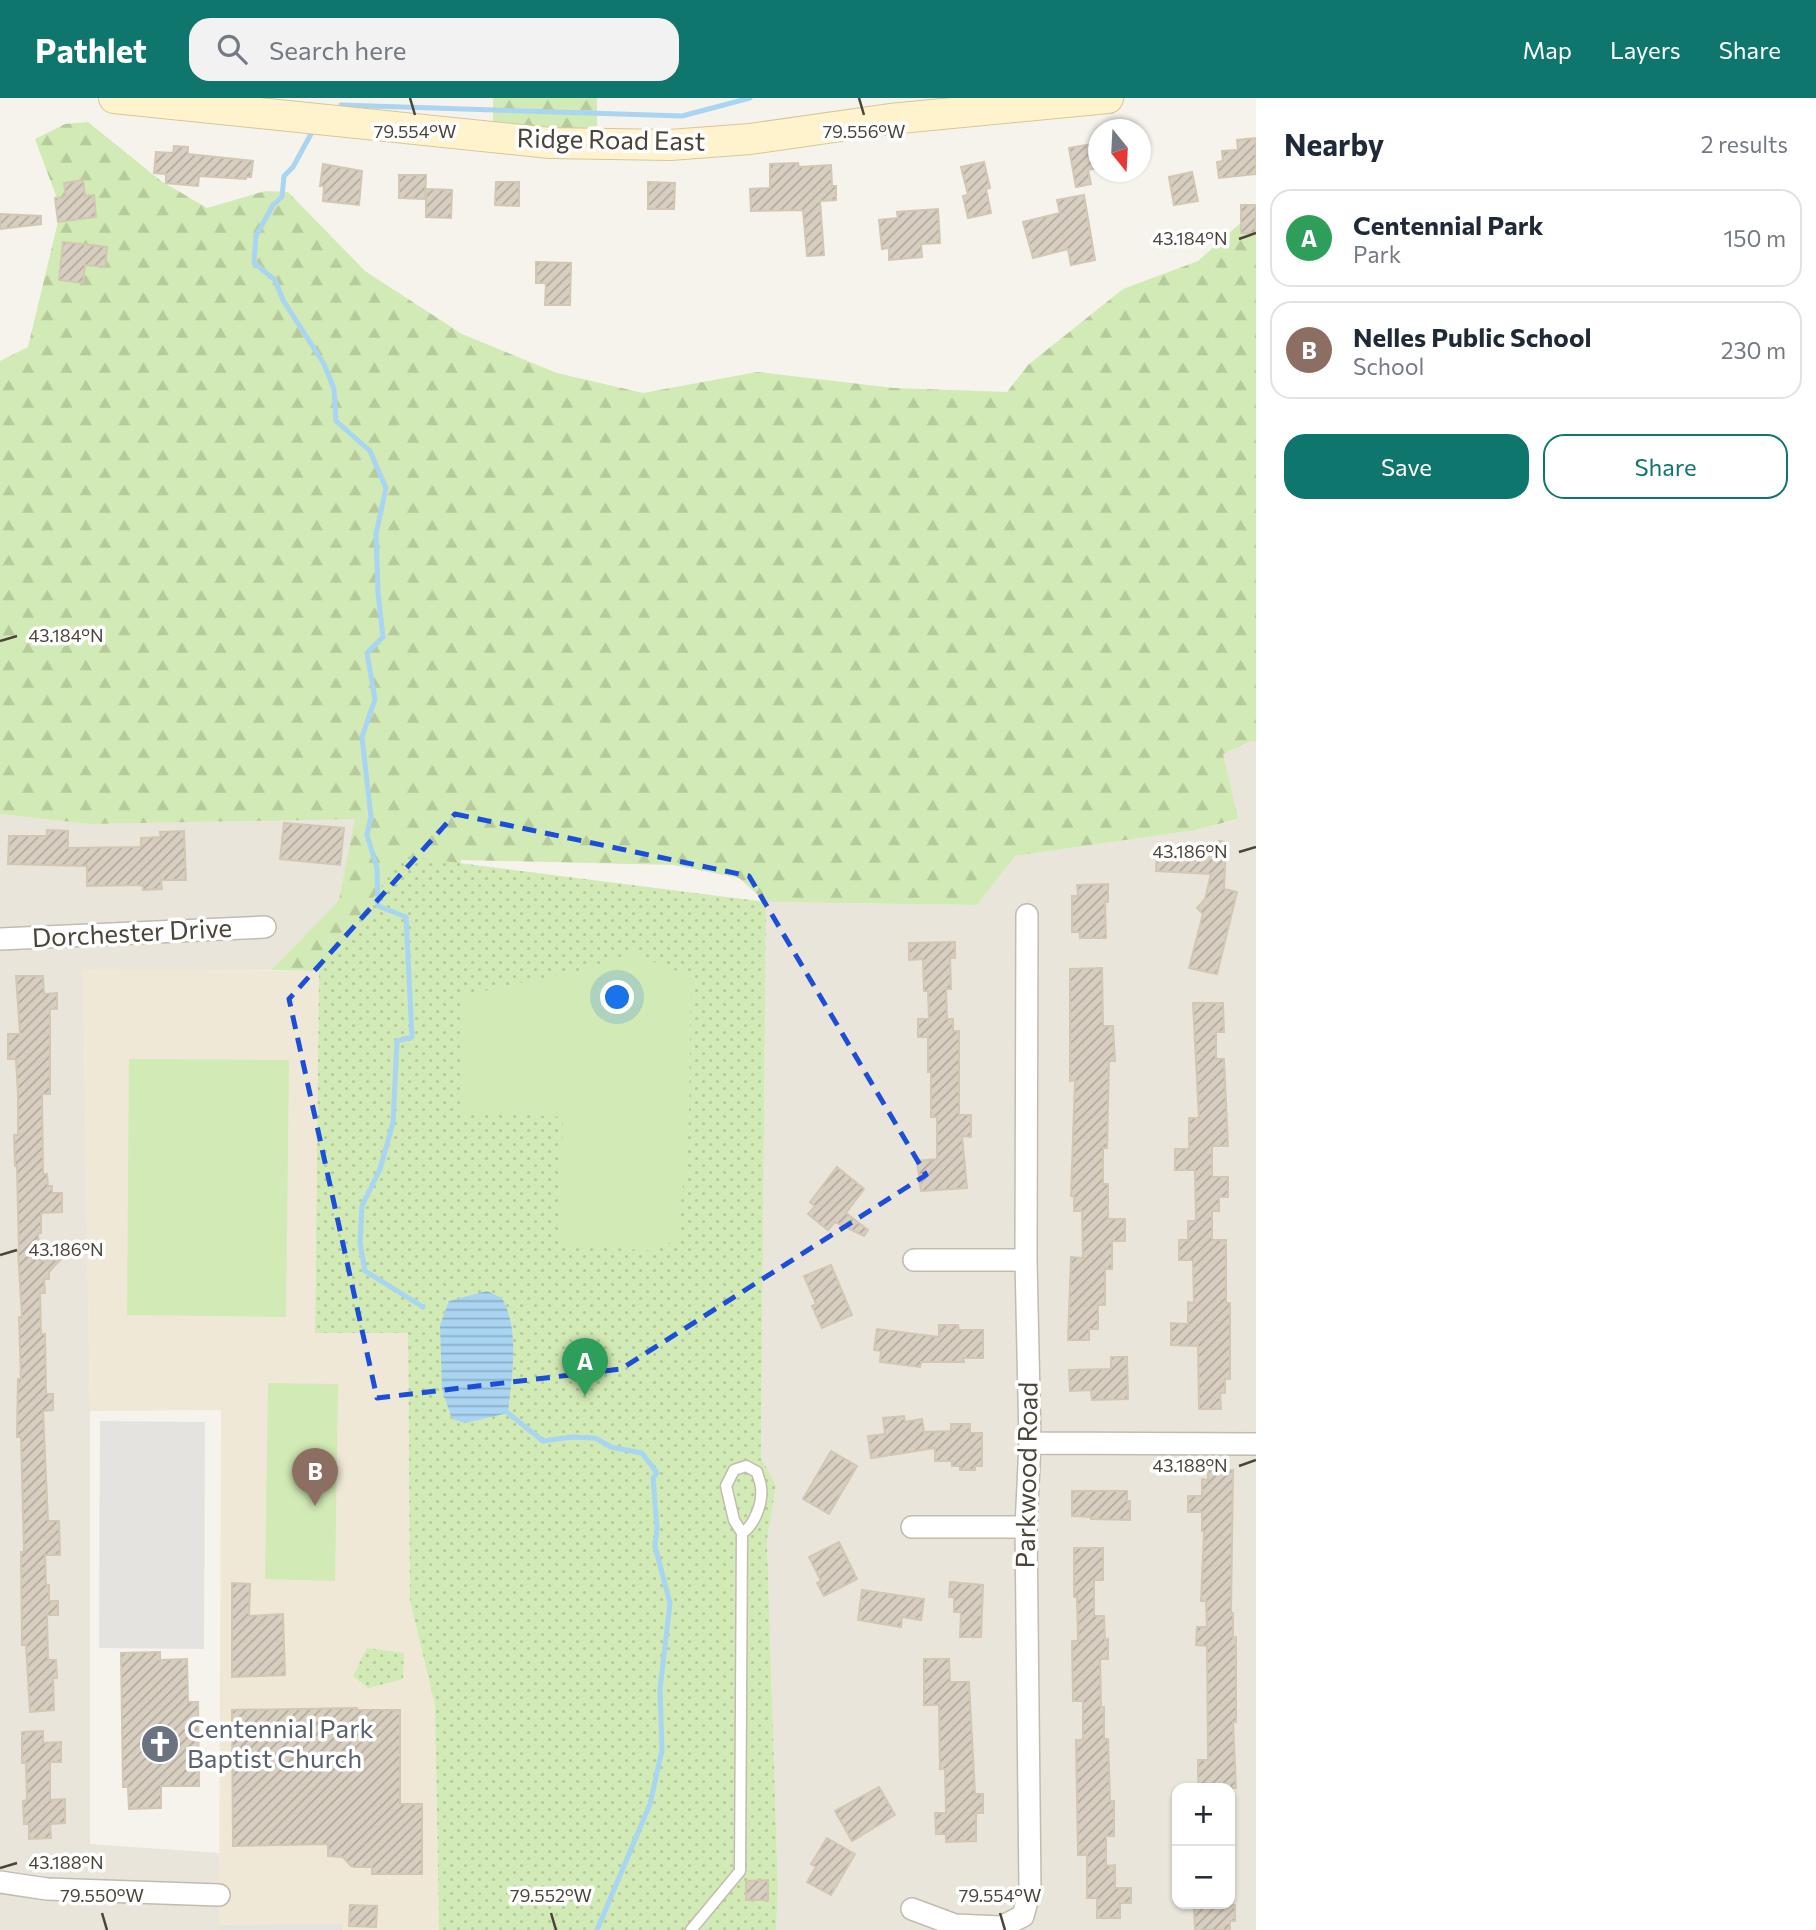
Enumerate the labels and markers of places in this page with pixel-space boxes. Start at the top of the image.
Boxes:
pin: A [562,1338,608,1396]
pin: B [292,1448,338,1506]
place label: Centennial Park Baptist Church [187,1712,374,1773]
church icon: Centennial Park Baptist Church [139,1723,181,1765]

